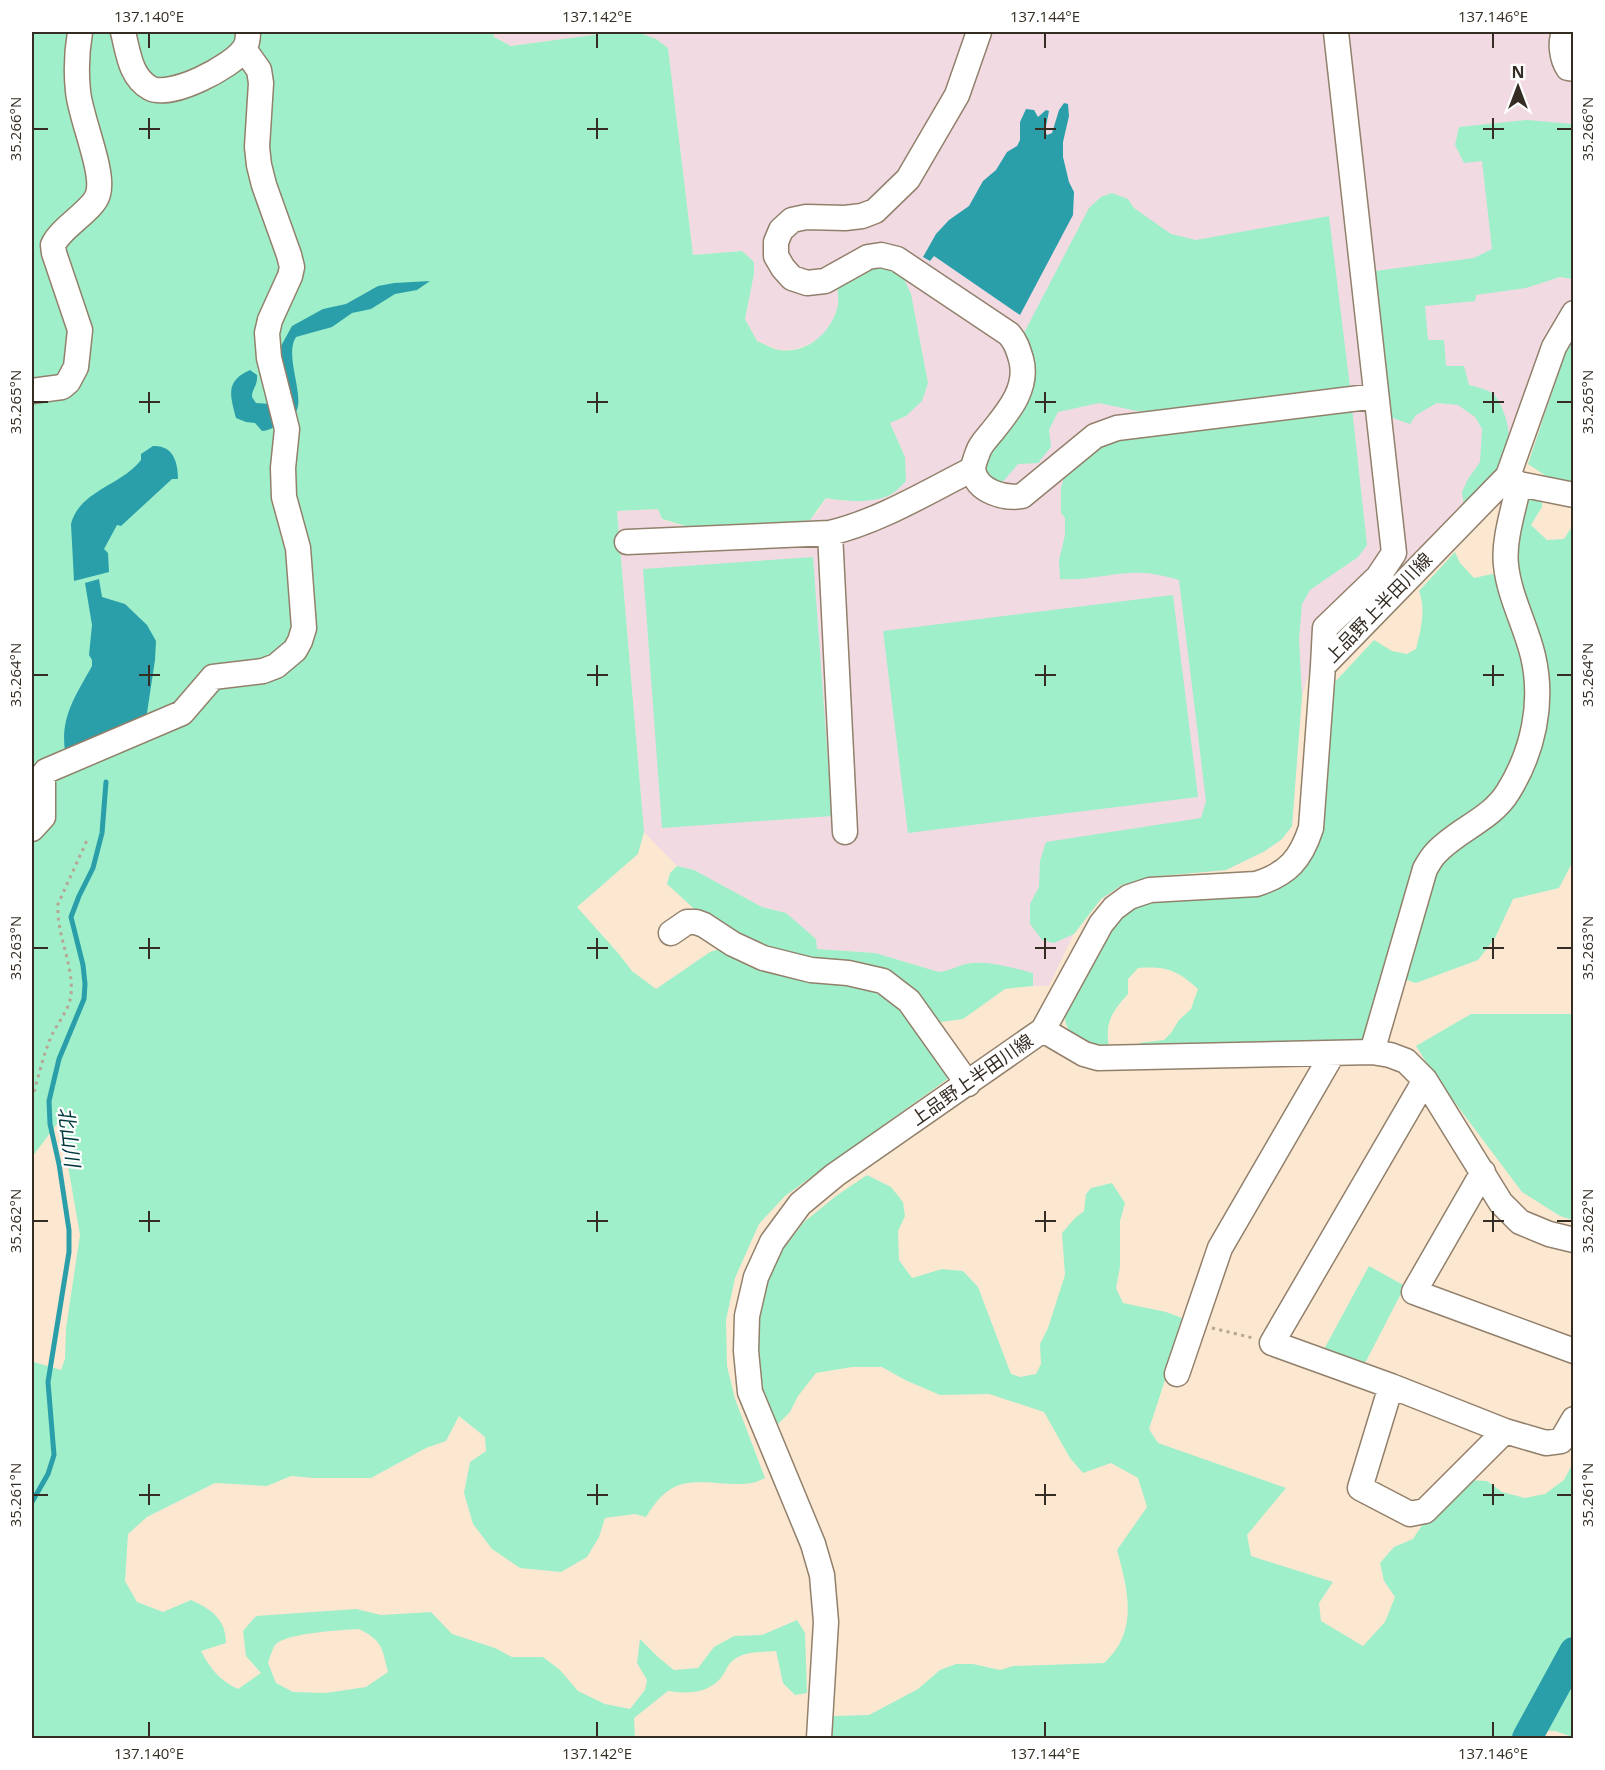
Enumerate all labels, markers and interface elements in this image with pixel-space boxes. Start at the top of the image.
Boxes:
text: 137.140°E [114,6,184,26]
text: 137.142°E [562,6,632,26]
text: 137.144°E [1010,6,1080,26]
text: 137.146°E [1458,6,1528,26]
north arrow [1488,57,1548,117]
text: N [1511,61,1525,83]
text: 35.266°N [5,97,25,161]
text: 35.266°N [1577,97,1597,161]
text: 35.265°N [5,370,25,434]
text: 35.265°N [1577,370,1597,434]
street label: 上品野上半田川線 [1320,547,1437,667]
text: 35.264°N [5,643,25,707]
text: 35.264°N [1577,643,1597,707]
text: 35.263°N [5,916,25,980]
text: 35.263°N [1577,916,1597,980]
street label: 上品野上半田川線 [906,1028,1037,1130]
water label: 北山川 [52,1106,87,1170]
text: 35.262°N [5,1189,25,1253]
text: 35.262°N [1577,1189,1597,1253]
text: 35.261°N [5,1463,25,1527]
text: 35.261°N [1577,1463,1597,1527]
text: 137.140°E [114,1743,184,1763]
text: 137.142°E [562,1743,632,1763]
text: 137.144°E [1010,1743,1080,1763]
text: 137.146°E [1458,1743,1528,1763]

